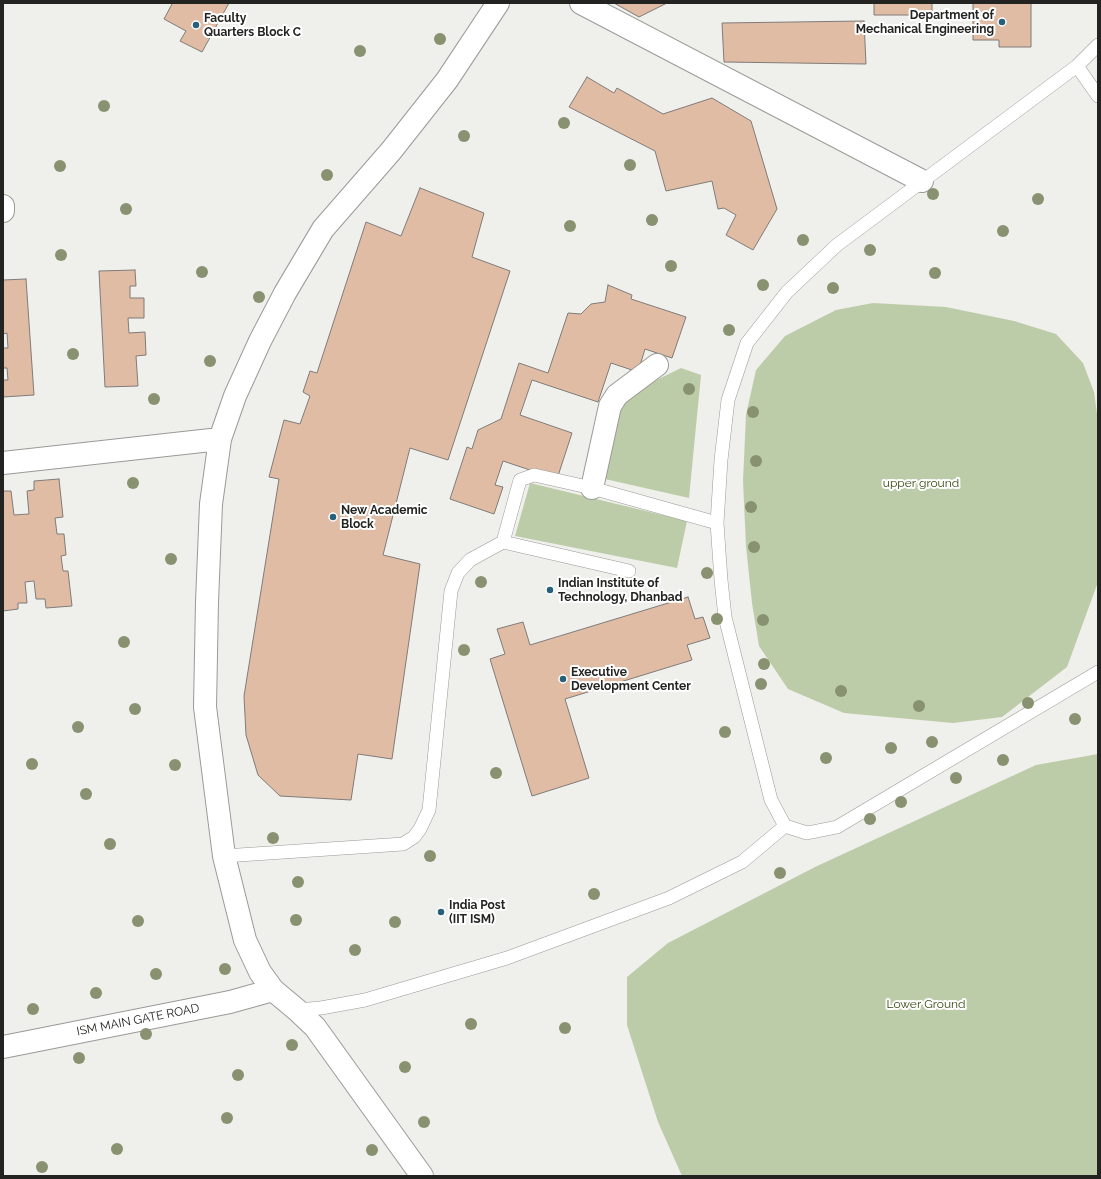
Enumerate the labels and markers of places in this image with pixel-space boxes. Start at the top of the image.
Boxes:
place label: Department of Mechanical Engineering [856,8,994,36]
place label: Faculty Quarters Block C [204,11,301,39]
marker: Department of Mechanical Engineering [997,17,1007,27]
marker: Faculty Quarters Block C [191,20,201,30]
place label: New Academic Block [341,503,427,531]
marker: New Academic Block [328,512,338,522]
place label: Indian Institute of Technology, Dhanbad [558,576,682,604]
marker: Indian Institute of Technology, Dhanbad [545,585,555,595]
place label: Executive Development Center [571,665,691,693]
marker: Executive Development Center [558,674,568,684]
place label: India Post (IIT ISM) [449,898,505,926]
marker: India Post (IIT ISM) [436,907,446,917]

